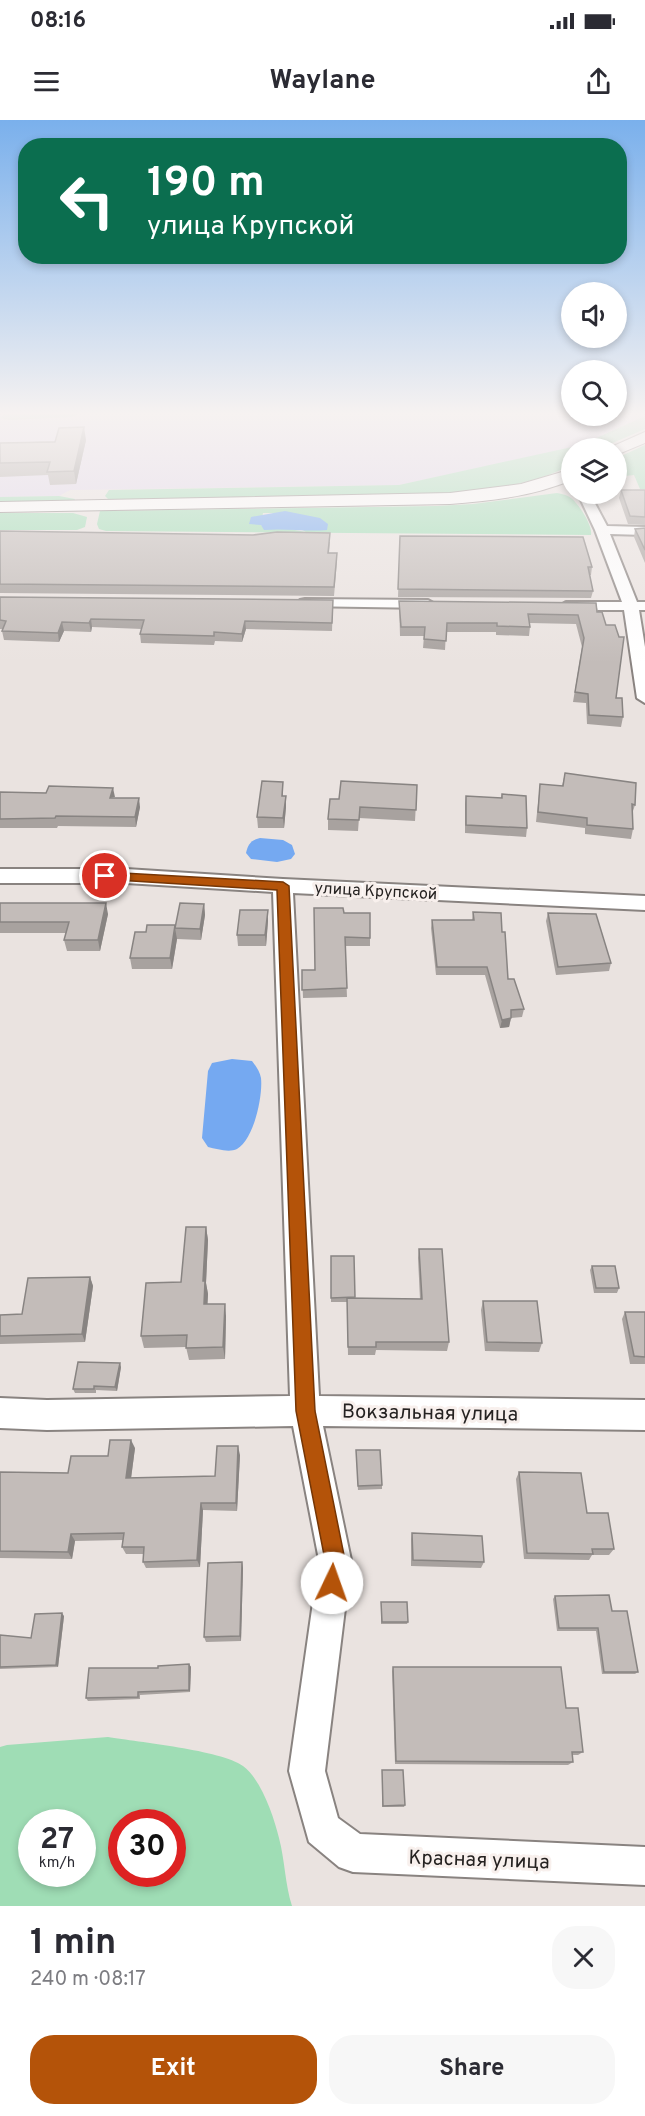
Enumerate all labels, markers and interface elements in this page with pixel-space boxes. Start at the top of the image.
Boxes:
text: 08:16 [30,8,86,35]
text: Waylane [269,64,376,98]
icon: menu [30,65,63,98]
icon: share [582,65,615,98]
text: 190 m [147,158,265,211]
icon: left [48,162,126,240]
text: улица Крупской [147,210,354,244]
map controls [561,282,627,504]
button: sound [561,282,627,348]
button: search [561,360,627,426]
button: layers [561,438,627,504]
pin [79,850,130,901]
icon: arrive [88,859,121,892]
street label: улица Крупской [314,879,438,905]
street label: Вокзальная улица [342,1399,518,1429]
position arrow [300,1551,364,1615]
speed limit sign: 30 [108,1809,186,1887]
text: 27 [40,1822,74,1859]
street label: Красная улица [408,1846,550,1876]
text: km/h [39,1854,75,1873]
text: 1 min [30,1921,116,1967]
button: close [552,1926,615,1989]
text: 240 m · 08:17 [30,1967,146,1993]
button: Exit [30,2035,317,2104]
button: Share [329,2035,615,2104]

